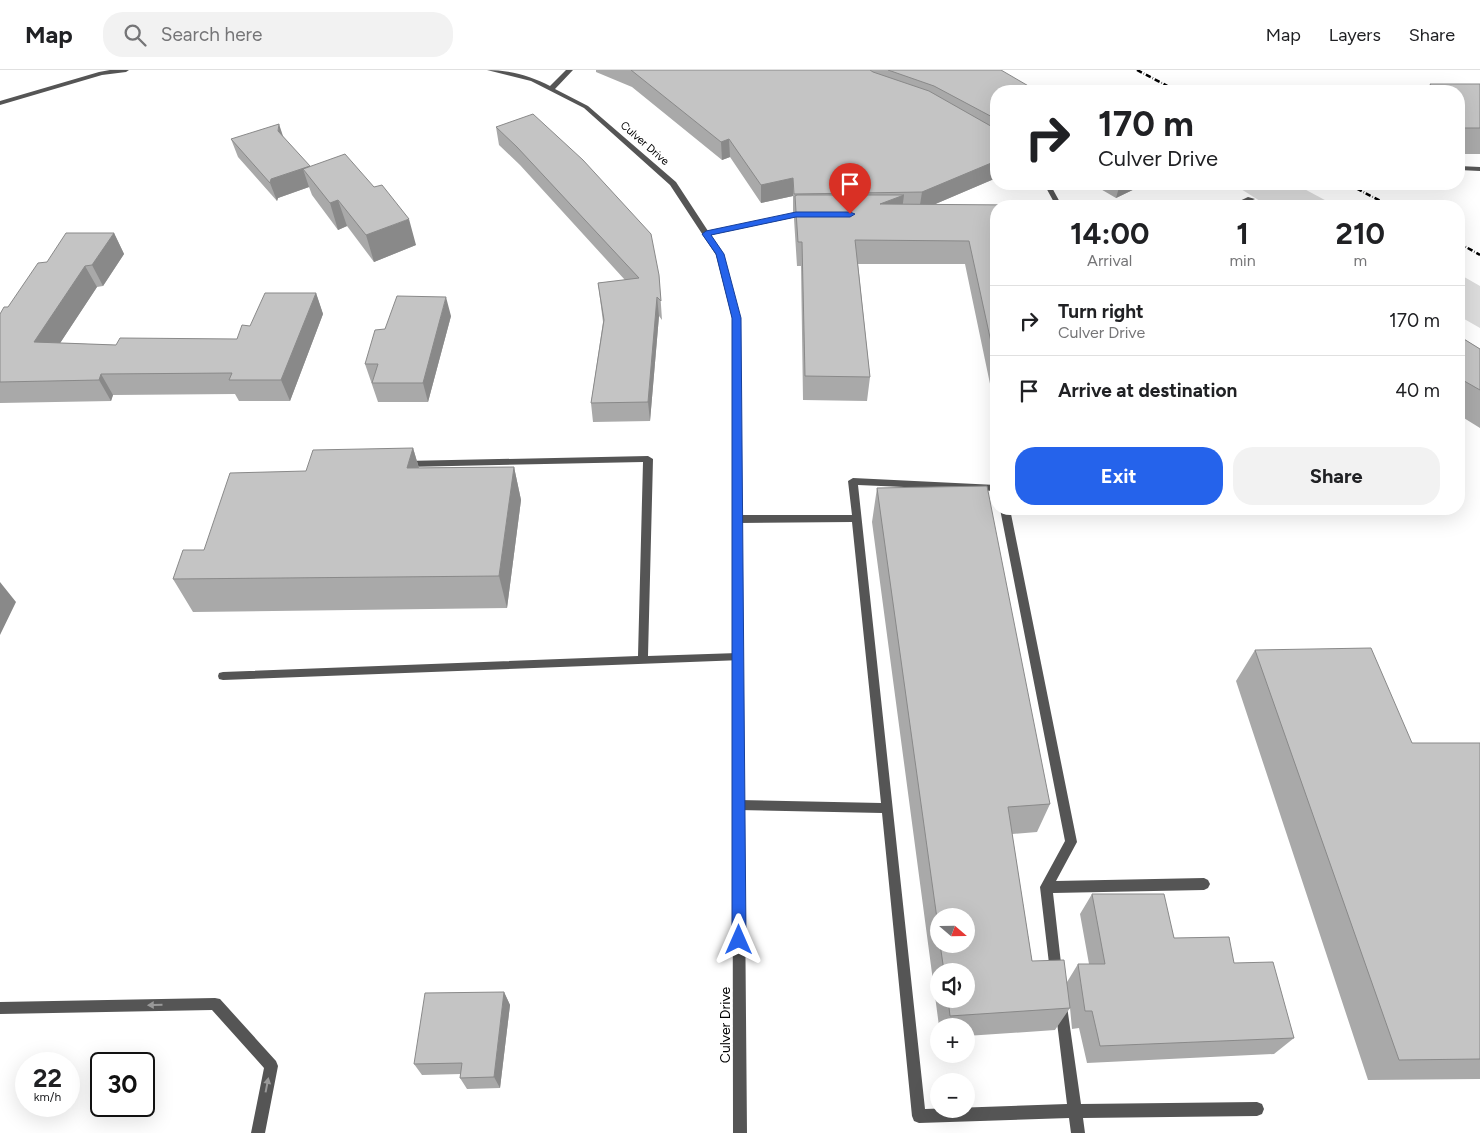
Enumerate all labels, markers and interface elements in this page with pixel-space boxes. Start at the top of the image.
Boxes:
search box [103,12,453,57]
text: Map [25,20,73,49]
icon: search [121,21,149,49]
text: Search here [161,23,262,46]
text: Map [1266,24,1301,46]
text: Layers [1329,24,1381,46]
text: Share [1409,24,1455,46]
text: 170 m [1098,103,1194,145]
icon: right [1015,105,1080,170]
street label: Culver Drive [618,119,672,168]
text: Culver Drive [1098,145,1218,172]
pin [829,163,871,214]
icon: arrive [836,170,864,198]
text: 14:00 [1070,215,1149,252]
text: 1 [1236,215,1249,252]
text: 210 [1336,215,1385,252]
text: Arrival [1087,251,1132,270]
text: min [1229,251,1256,270]
text: m [1354,251,1367,270]
text: Turn right [1058,300,1144,323]
icon: right [1015,307,1043,335]
text: 170 m [1389,309,1440,332]
text: Culver Drive [1058,323,1145,342]
icon: arrive [1015,377,1043,405]
text: Arrive at destination [1058,379,1237,402]
text: 40 m [1395,379,1440,402]
button: Exit [1015,447,1223,505]
button: Share [1233,447,1440,505]
north arrow [930,908,975,952]
map controls [930,908,975,1118]
position arrow [712,913,764,965]
button: sound [930,963,975,1008]
street label: Culver Drive [717,986,734,1063]
one-way arrow [147,1001,163,1009]
button: + [930,1018,975,1063]
speed limit sign: 30 [90,1052,155,1117]
text: 22 [33,1063,62,1093]
button: − [930,1073,975,1118]
one-way arrow [263,1078,271,1093]
text: km/h [34,1090,61,1104]

